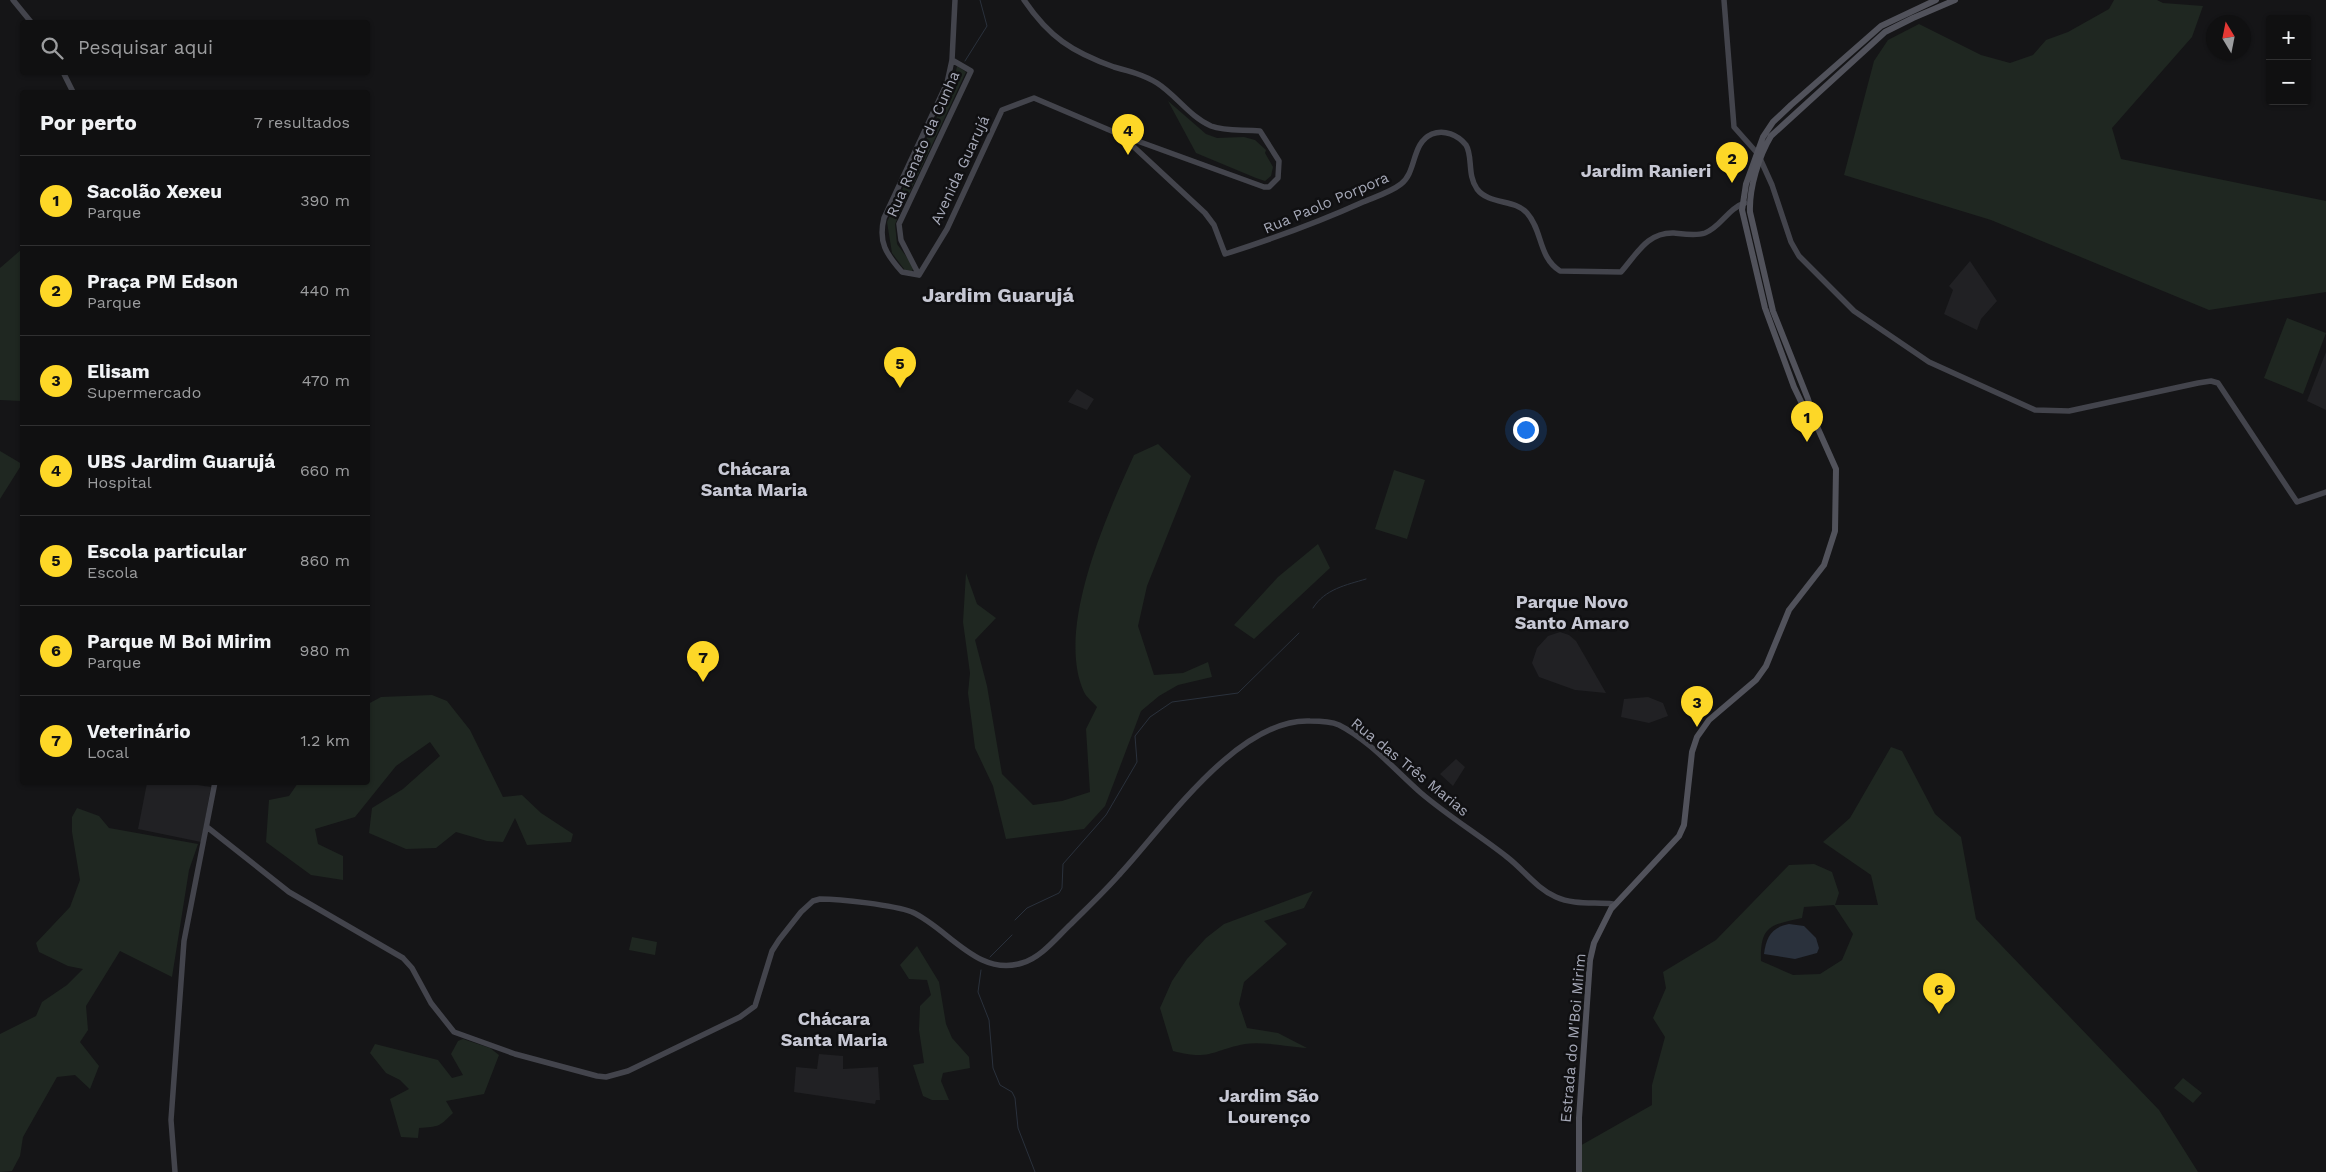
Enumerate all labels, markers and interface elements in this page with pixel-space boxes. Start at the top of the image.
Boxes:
north arrow [2206,15,2251,60]
map controls [2266,15,2311,105]
button: + [2266,15,2311,60]
search box [20,20,370,75]
icon: search [38,34,66,62]
text: Pesquisar aqui [78,36,213,59]
button: − [2266,60,2311,105]
street label: Rua Renato da Cunha [883,68,964,220]
text: Por perto [40,110,137,135]
street label: Avenida Guarujá [927,112,993,227]
text: 7 resultados [254,113,350,132]
pin: 4 [1112,114,1144,155]
pin: 2 [1716,142,1748,183]
district label: Jardim Ranieri [1581,160,1711,181]
street label: Rua Paolo Porpora [1261,168,1392,238]
text: Sacolão Xexeu [87,180,222,203]
text: 1 [53,191,59,210]
text: 390 m [300,191,350,210]
text: Parque [87,203,141,222]
text: Praça PM Edson [87,270,238,293]
text: 2 [51,281,61,300]
text: 440 m [300,281,350,300]
district label: Jardim Guarujá [922,283,1074,307]
text: Parque [87,293,141,312]
pin: 5 [884,347,916,388]
text: Elisam [87,360,150,383]
text: 3 [51,371,61,390]
text: 470 m [302,371,350,390]
text: Supermercado [87,383,201,402]
pin: 1 [1791,401,1823,442]
your location [1513,417,1539,443]
text: UBS Jardim Guarujá [87,450,275,473]
district label: Chácara Santa Maria [701,458,808,500]
text: 4 [51,461,61,480]
text: 660 m [300,461,350,480]
text: Hospital [87,473,152,492]
text: Escola particular [87,540,247,563]
text: 5 [51,551,61,570]
text: 860 m [300,551,350,570]
text: Escola [87,563,138,582]
district label: Parque Novo Santo Amaro [1515,591,1629,633]
text: Parque M Boi Mirim [87,630,271,653]
text: 6 [51,641,61,660]
text: 980 m [300,641,350,660]
pin: 7 [687,641,719,682]
text: Parque [87,653,141,672]
pin: 3 [1681,686,1713,727]
street label: Rua das Três Marias [1348,714,1473,820]
text: Veterinário [87,720,191,743]
text: 7 [51,731,61,750]
text: 1.2 km [300,731,350,750]
text: Local [87,743,129,762]
street label: Estrada do M'Boi Mirim [1557,953,1589,1123]
pin: 6 [1923,973,1955,1014]
district label: Chácara Santa Maria [781,1008,888,1050]
district label: Jardim São Lourenço [1219,1085,1319,1127]

